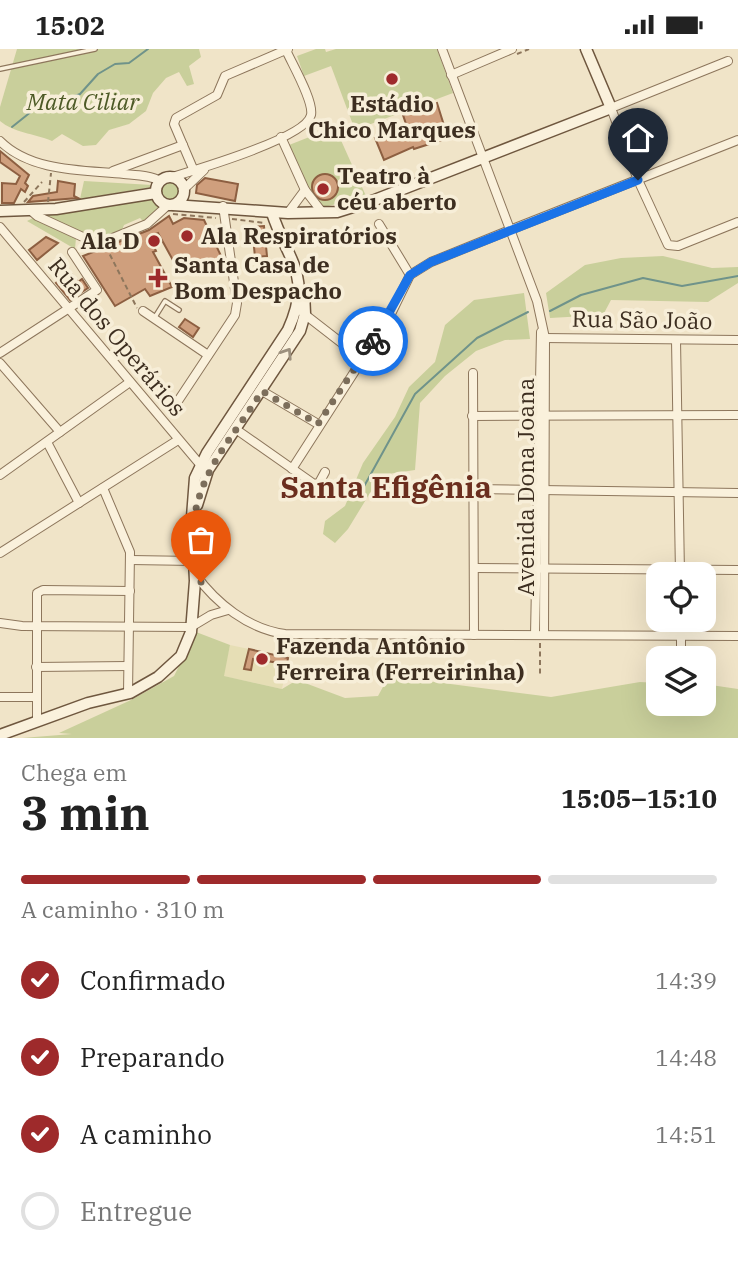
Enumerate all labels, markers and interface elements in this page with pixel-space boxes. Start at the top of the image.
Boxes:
text: 15:02 [35,8,105,42]
marker: Estádio Chico Marques [384,71,400,87]
park label: Mata Ciliar [26,86,140,116]
place label: Estádio Chico Marques [308,88,476,144]
pin [608,108,668,180]
icon: home [619,119,657,157]
place label: Teatro à céu aberto [337,160,457,216]
marker: Teatro à céu aberto [315,181,331,197]
place label: Ala Respiratórios [201,220,397,250]
place label: Ala D [81,225,140,255]
marker: Ala Respiratórios [179,228,195,244]
marker: Ala D [146,233,162,249]
place label: Santa Casa de Bom Despacho [174,249,342,305]
street label: Rua dos Operários [42,251,193,422]
marker: Santa Casa de Bom Despacho [148,268,168,288]
street label: Rua São João [571,303,713,335]
courier [338,306,408,376]
icon: bike [354,322,392,360]
one-way arrow [278,348,291,361]
street label: Avenida Dona Joana [510,378,540,596]
district label: Santa Efigênia [280,467,492,506]
pin [171,510,231,582]
icon: bag [182,521,220,559]
map controls [646,562,716,716]
button: locate [646,562,716,632]
place label: Fazenda Antônio Ferreira (Ferreirinha) [276,630,524,686]
button: layers [646,646,716,716]
marker: Fazenda Antônio Ferreira (Ferreirinha) [254,651,270,667]
text: Chega em [21,757,127,787]
text: 15:05–15:10 [561,781,717,815]
text: 3 min [21,783,150,843]
text: A caminho · 310 m [21,894,224,924]
icon: check [21,961,59,999]
text: Confirmado [80,963,225,997]
text: 14:39 [655,965,717,995]
icon: check [21,1038,59,1076]
text: Preparando [80,1040,225,1074]
text: 14:48 [655,1042,717,1072]
icon: check [21,1115,59,1153]
text: A caminho [80,1117,212,1151]
text: 14:51 [655,1119,717,1149]
text: Entregue [80,1194,192,1228]

